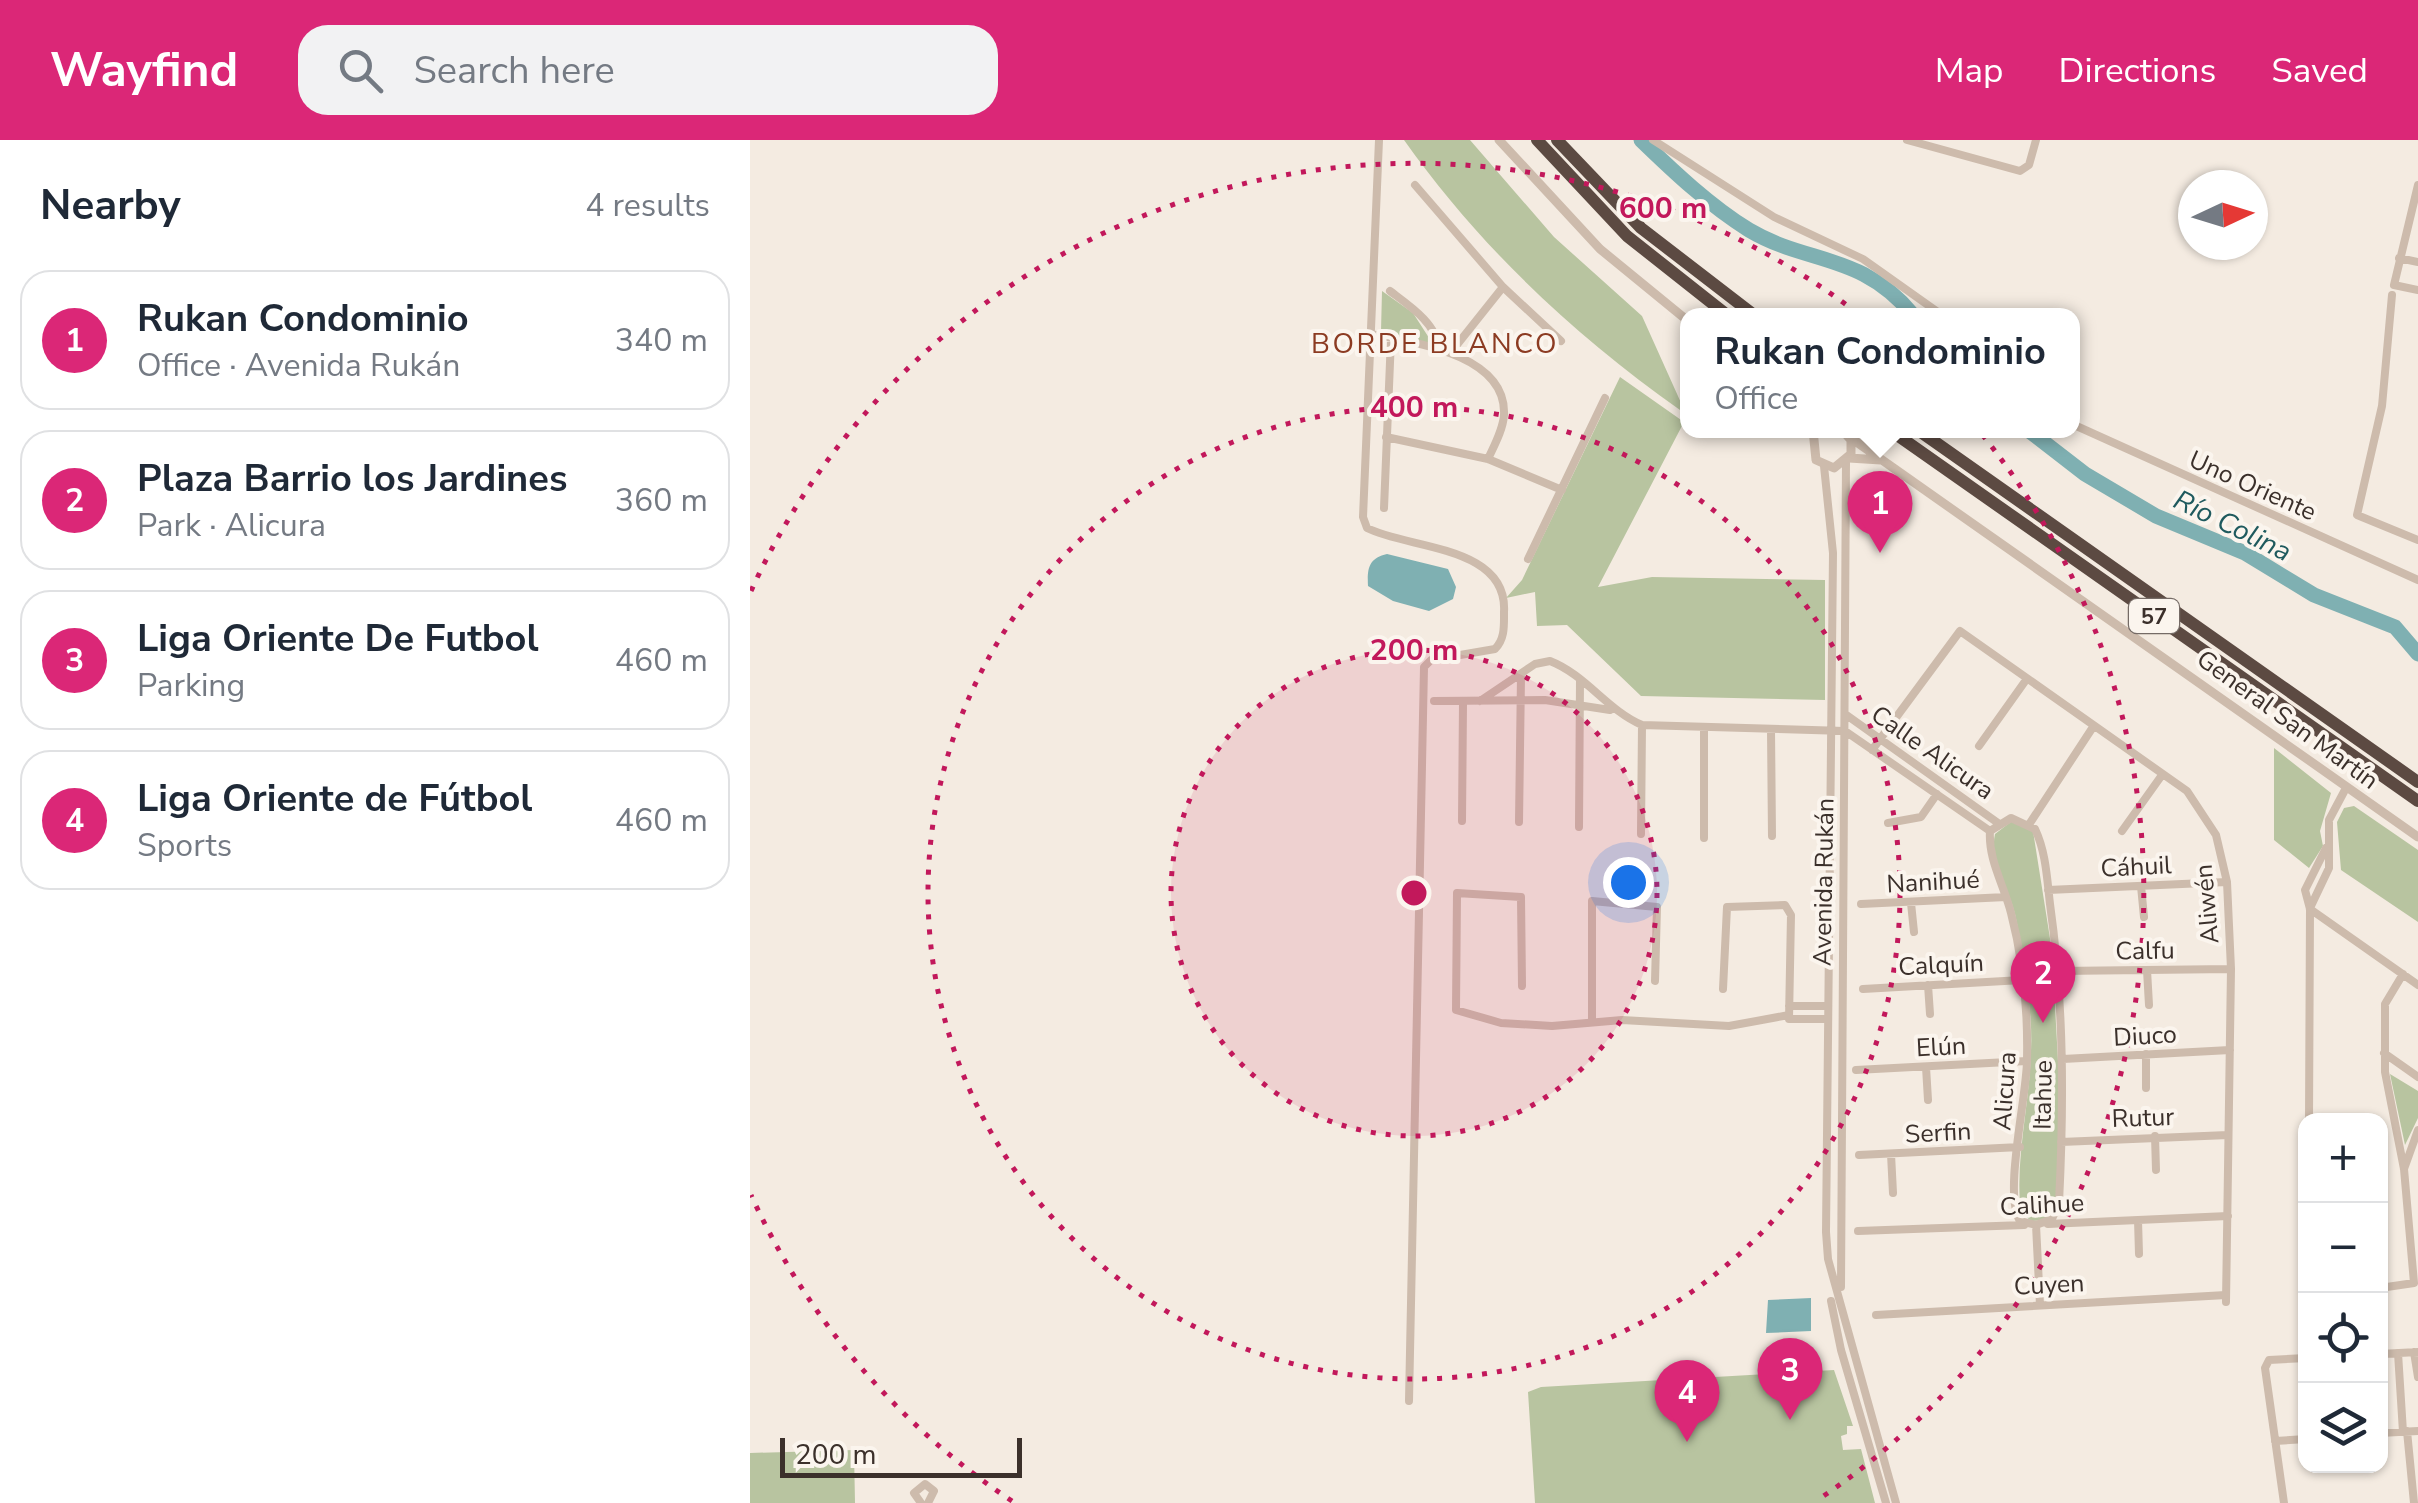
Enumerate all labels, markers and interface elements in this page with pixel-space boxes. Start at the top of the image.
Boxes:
search box [298,25,998,115]
text: Wayfind [50,37,238,103]
icon: search [333,43,388,98]
text: Search here [413,45,615,96]
text: Map [1935,47,2004,94]
text: Directions [2059,47,2216,94]
text: Saved [2271,47,2368,94]
north arrow [2178,170,2268,260]
text: Nearby [40,177,181,234]
text: 4 results [585,184,710,227]
text: 600 m [1619,188,1707,229]
text: Rukan Condominio [137,293,469,344]
popup [1680,308,2080,438]
text: 1 [65,319,84,362]
text: 340 m [615,319,708,362]
district label: BORDE BLANCO [1311,325,1559,363]
text: Rukan Condominio [1714,326,2046,377]
text: Office · Avenida Rukán [137,344,460,387]
text: Office [1714,377,1798,420]
text: 400 m [1370,387,1458,428]
street label: Uno Oriente [2184,443,2322,529]
text: Plaza Barrio los Jardines [137,453,567,504]
pin: 1 [1848,470,1912,553]
text: 2 [65,479,84,522]
text: 360 m [615,479,708,522]
water label: Río Colina [2167,481,2298,571]
text: Park · Alicura [137,504,326,547]
road number: 57 [2129,599,2179,633]
text: Liga Oriente De Futbol [137,613,539,664]
text: 200 m [1370,630,1458,671]
text: 3 [65,639,84,682]
text: 460 m [615,639,708,682]
street label: General San Martín [2190,642,2385,797]
text: Parking [137,664,245,707]
street label: Calle Alicura [1864,698,2001,808]
text: Liga Oriente de Fútbol [137,773,532,824]
street label: Avenida Rukán [1806,798,1842,966]
text: 4 [65,799,84,842]
text: 460 m [615,799,708,842]
text: Sports [137,824,232,867]
street label: Cáhuil [2100,848,2173,886]
your location [1603,857,1654,908]
street label: Nanihué [1886,863,1981,901]
street label: Aliwén [2187,863,2227,945]
centre of rings [1396,875,1432,911]
street label: Calfu [2115,933,2175,969]
pin: 2 [2010,940,2076,1023]
street label: Calquín [1897,946,1985,984]
street label: Diuco [2112,1017,2178,1055]
street label: Elún [1915,1029,1967,1065]
street label: Alicura [1985,1050,2025,1132]
street label: Itahue [2025,1060,2061,1130]
street label: Rutur [2111,1100,2175,1136]
map controls [2298,1113,2388,1473]
button: + [2298,1113,2388,1203]
street label: Serfin [1904,1114,1972,1152]
street label: Calihue [1999,1186,2085,1224]
button: − [2298,1203,2388,1293]
street label: Cuyen [2013,1266,2085,1304]
button: locate [2298,1293,2388,1383]
pin: 3 [1758,1338,1822,1420]
pin: 4 [1654,1360,1720,1442]
button: layers [2298,1383,2388,1473]
scale bar [780,1433,1022,1478]
text: 200 m [795,1436,877,1474]

